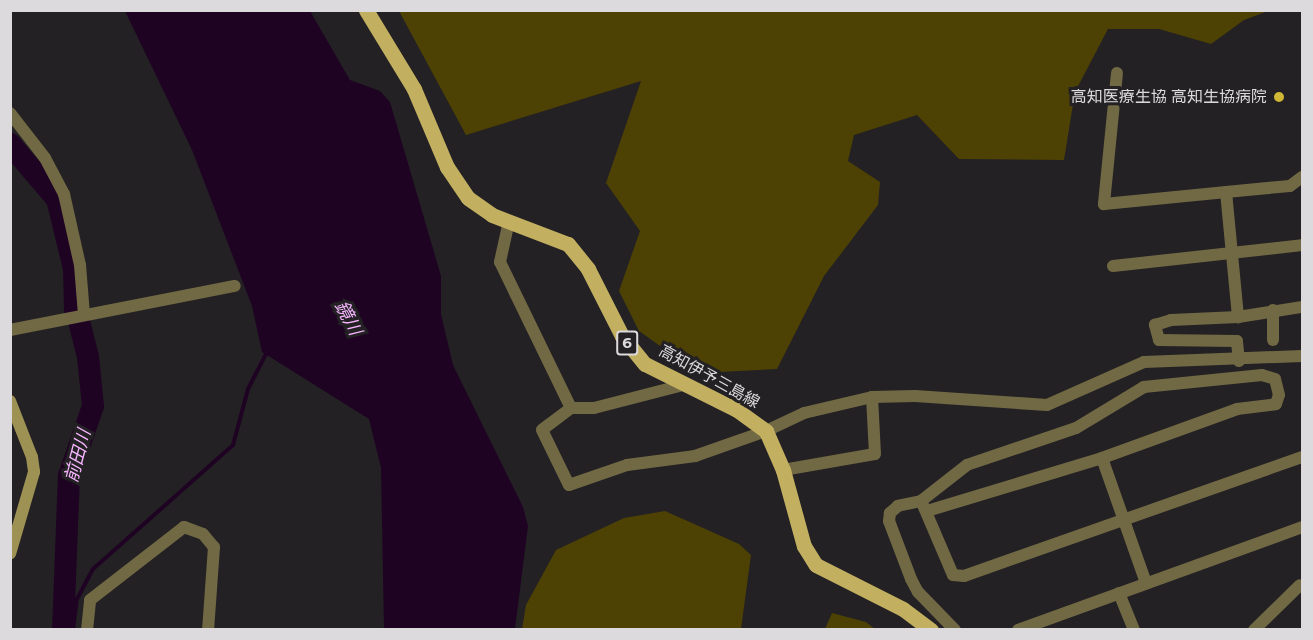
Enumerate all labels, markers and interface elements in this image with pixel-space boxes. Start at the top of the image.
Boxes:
place label: 高知医療生協 高知生協病院 [1071,87,1267,107]
marker: 高知医療生協 高知生協病院 [1272,90,1286,104]
water label: 鏡川 [330,297,366,339]
road number: 6 [615,331,639,355]
street label: 高知伊予三島線 [655,341,763,413]
water label: 前田川 [61,427,95,485]

